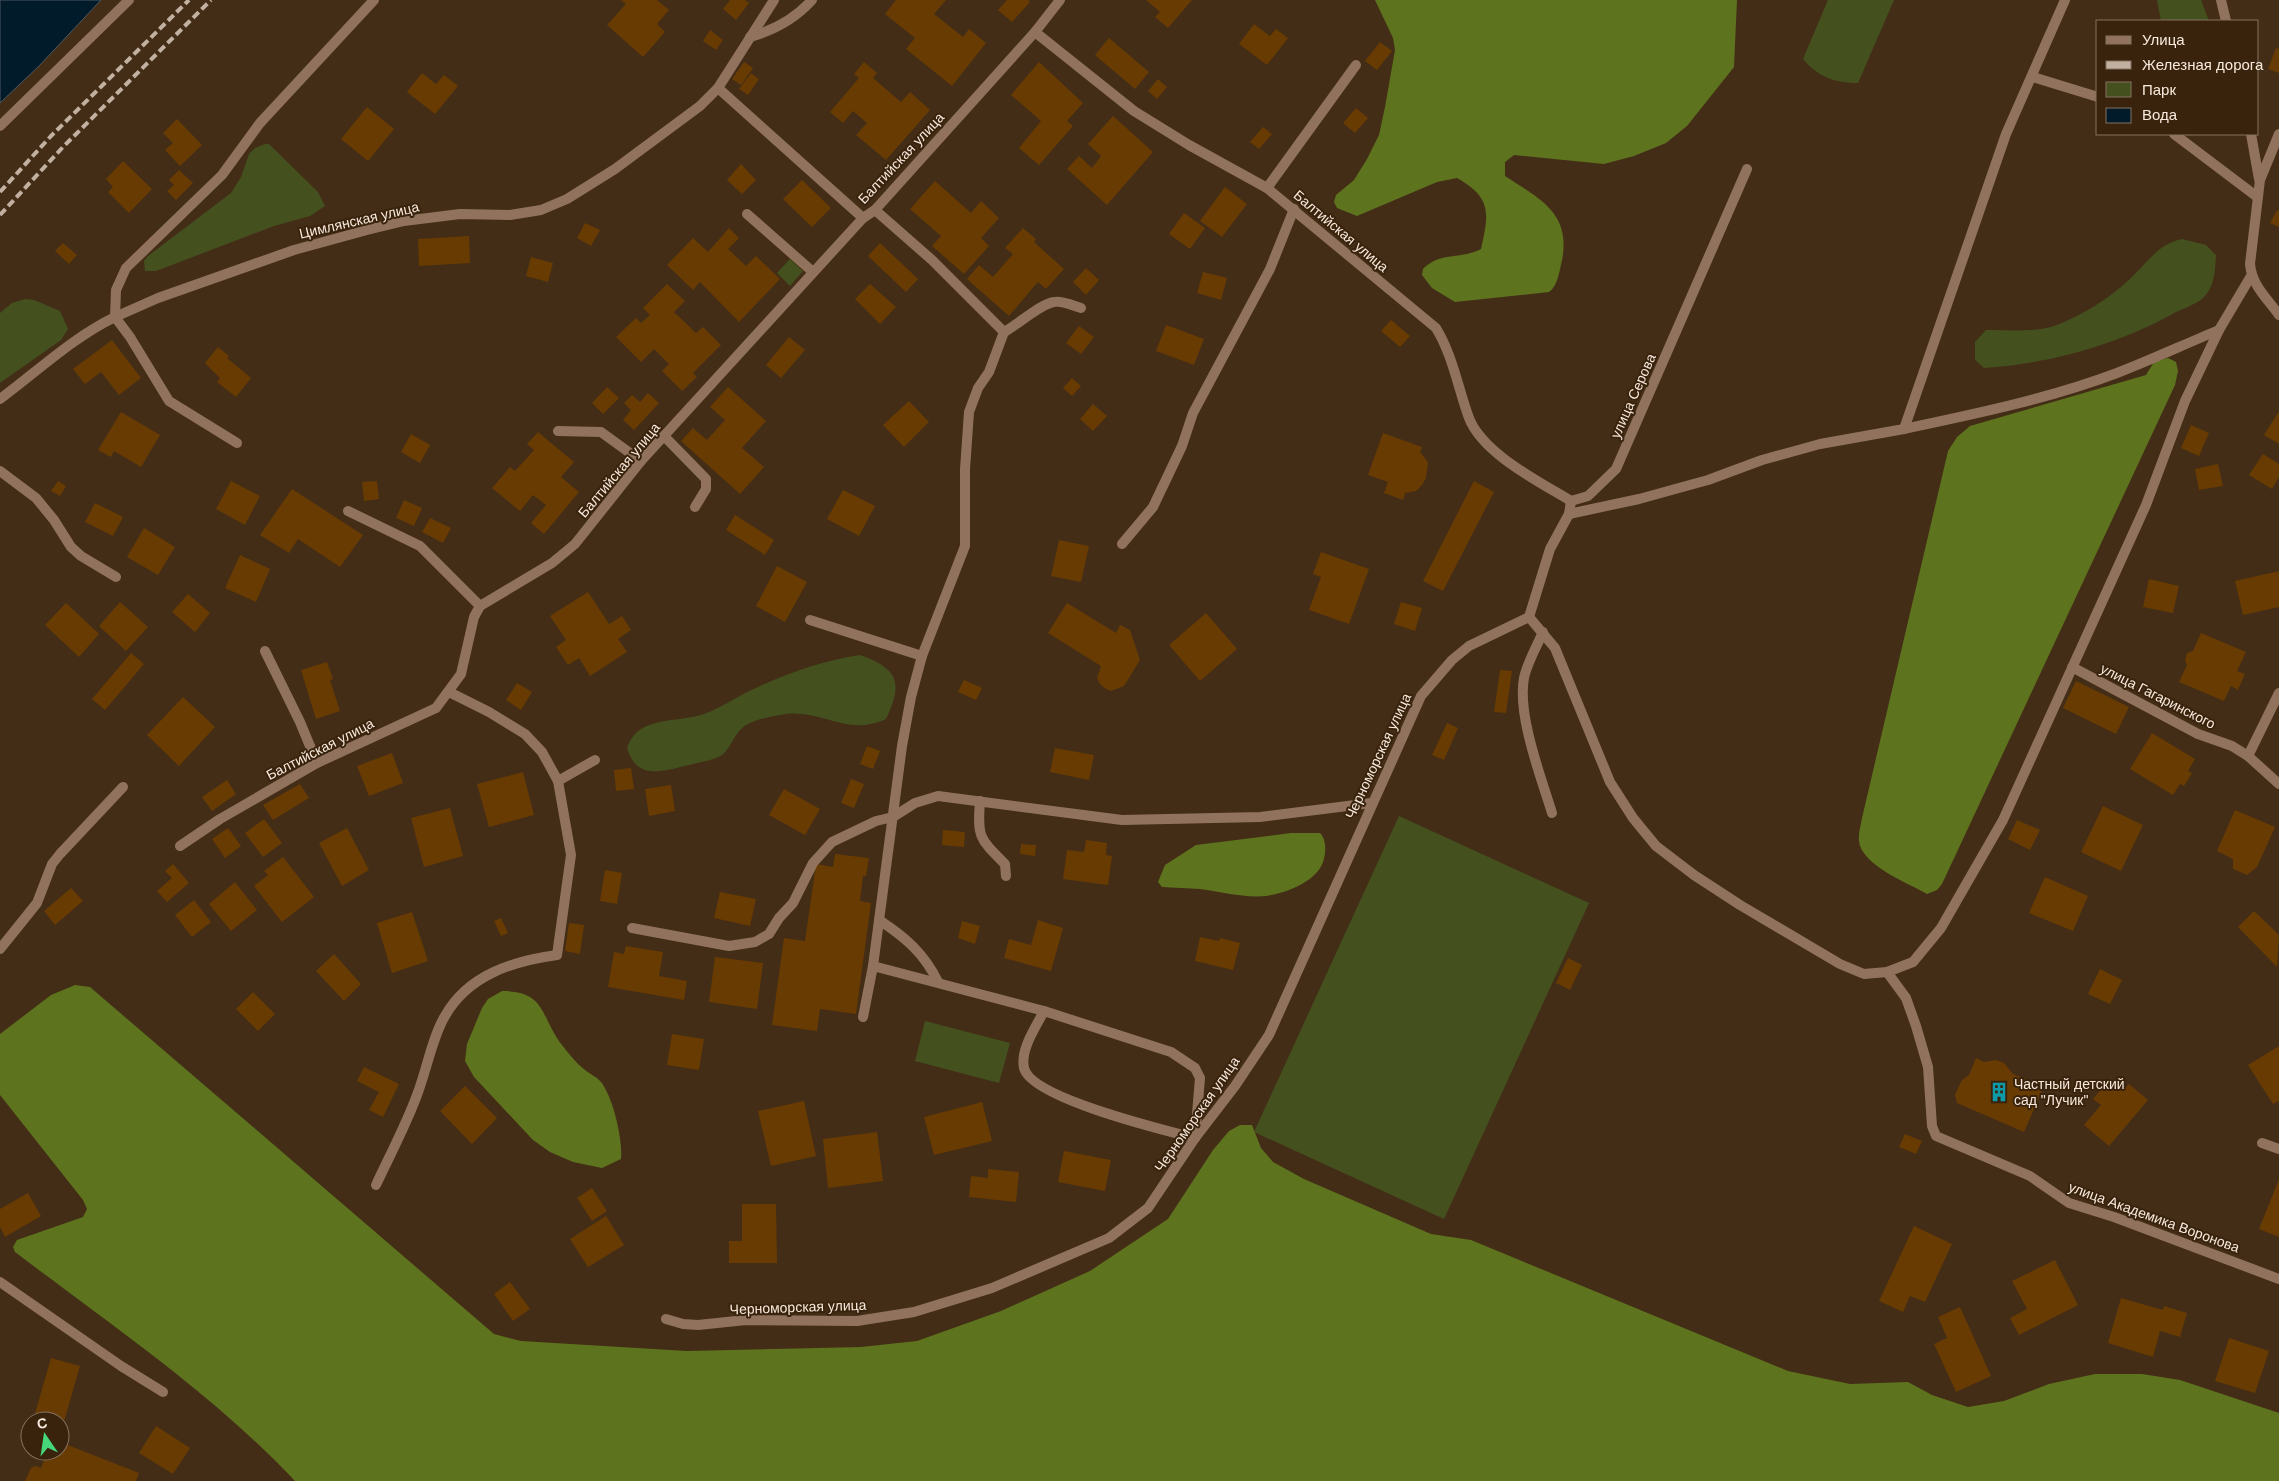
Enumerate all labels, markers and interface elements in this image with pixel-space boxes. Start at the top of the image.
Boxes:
legend [2096,20,2259,135]
text: Улица [2142,31,2185,48]
text: Железная дорога [2142,56,2264,73]
text: Парк [2142,81,2176,98]
text: Вода [2142,106,2178,123]
street label: Балтийская улица [855,109,947,207]
street label: Балтийская улица [1291,187,1392,275]
street label: Цимлянская улица [298,198,421,242]
street label: улица Серова [1607,351,1659,441]
street label: Балтийская улица [575,419,663,520]
street label: улица Гагаринского [2098,660,2218,732]
street label: Черноморская улица [1342,690,1414,821]
street label: Балтийская улица [264,715,377,783]
street label: Черноморская улица [1151,1053,1243,1175]
place label: Частный детский сад "Лучик" [2014,1076,2125,1108]
building icon: Частный детский сад "Лучик" [1988,1081,2010,1103]
street label: улица Академика Воронова [2066,1179,2242,1255]
street label: Черноморская улица [729,1297,867,1317]
north arrow [20,1411,70,1461]
text: С [35,1414,49,1432]

